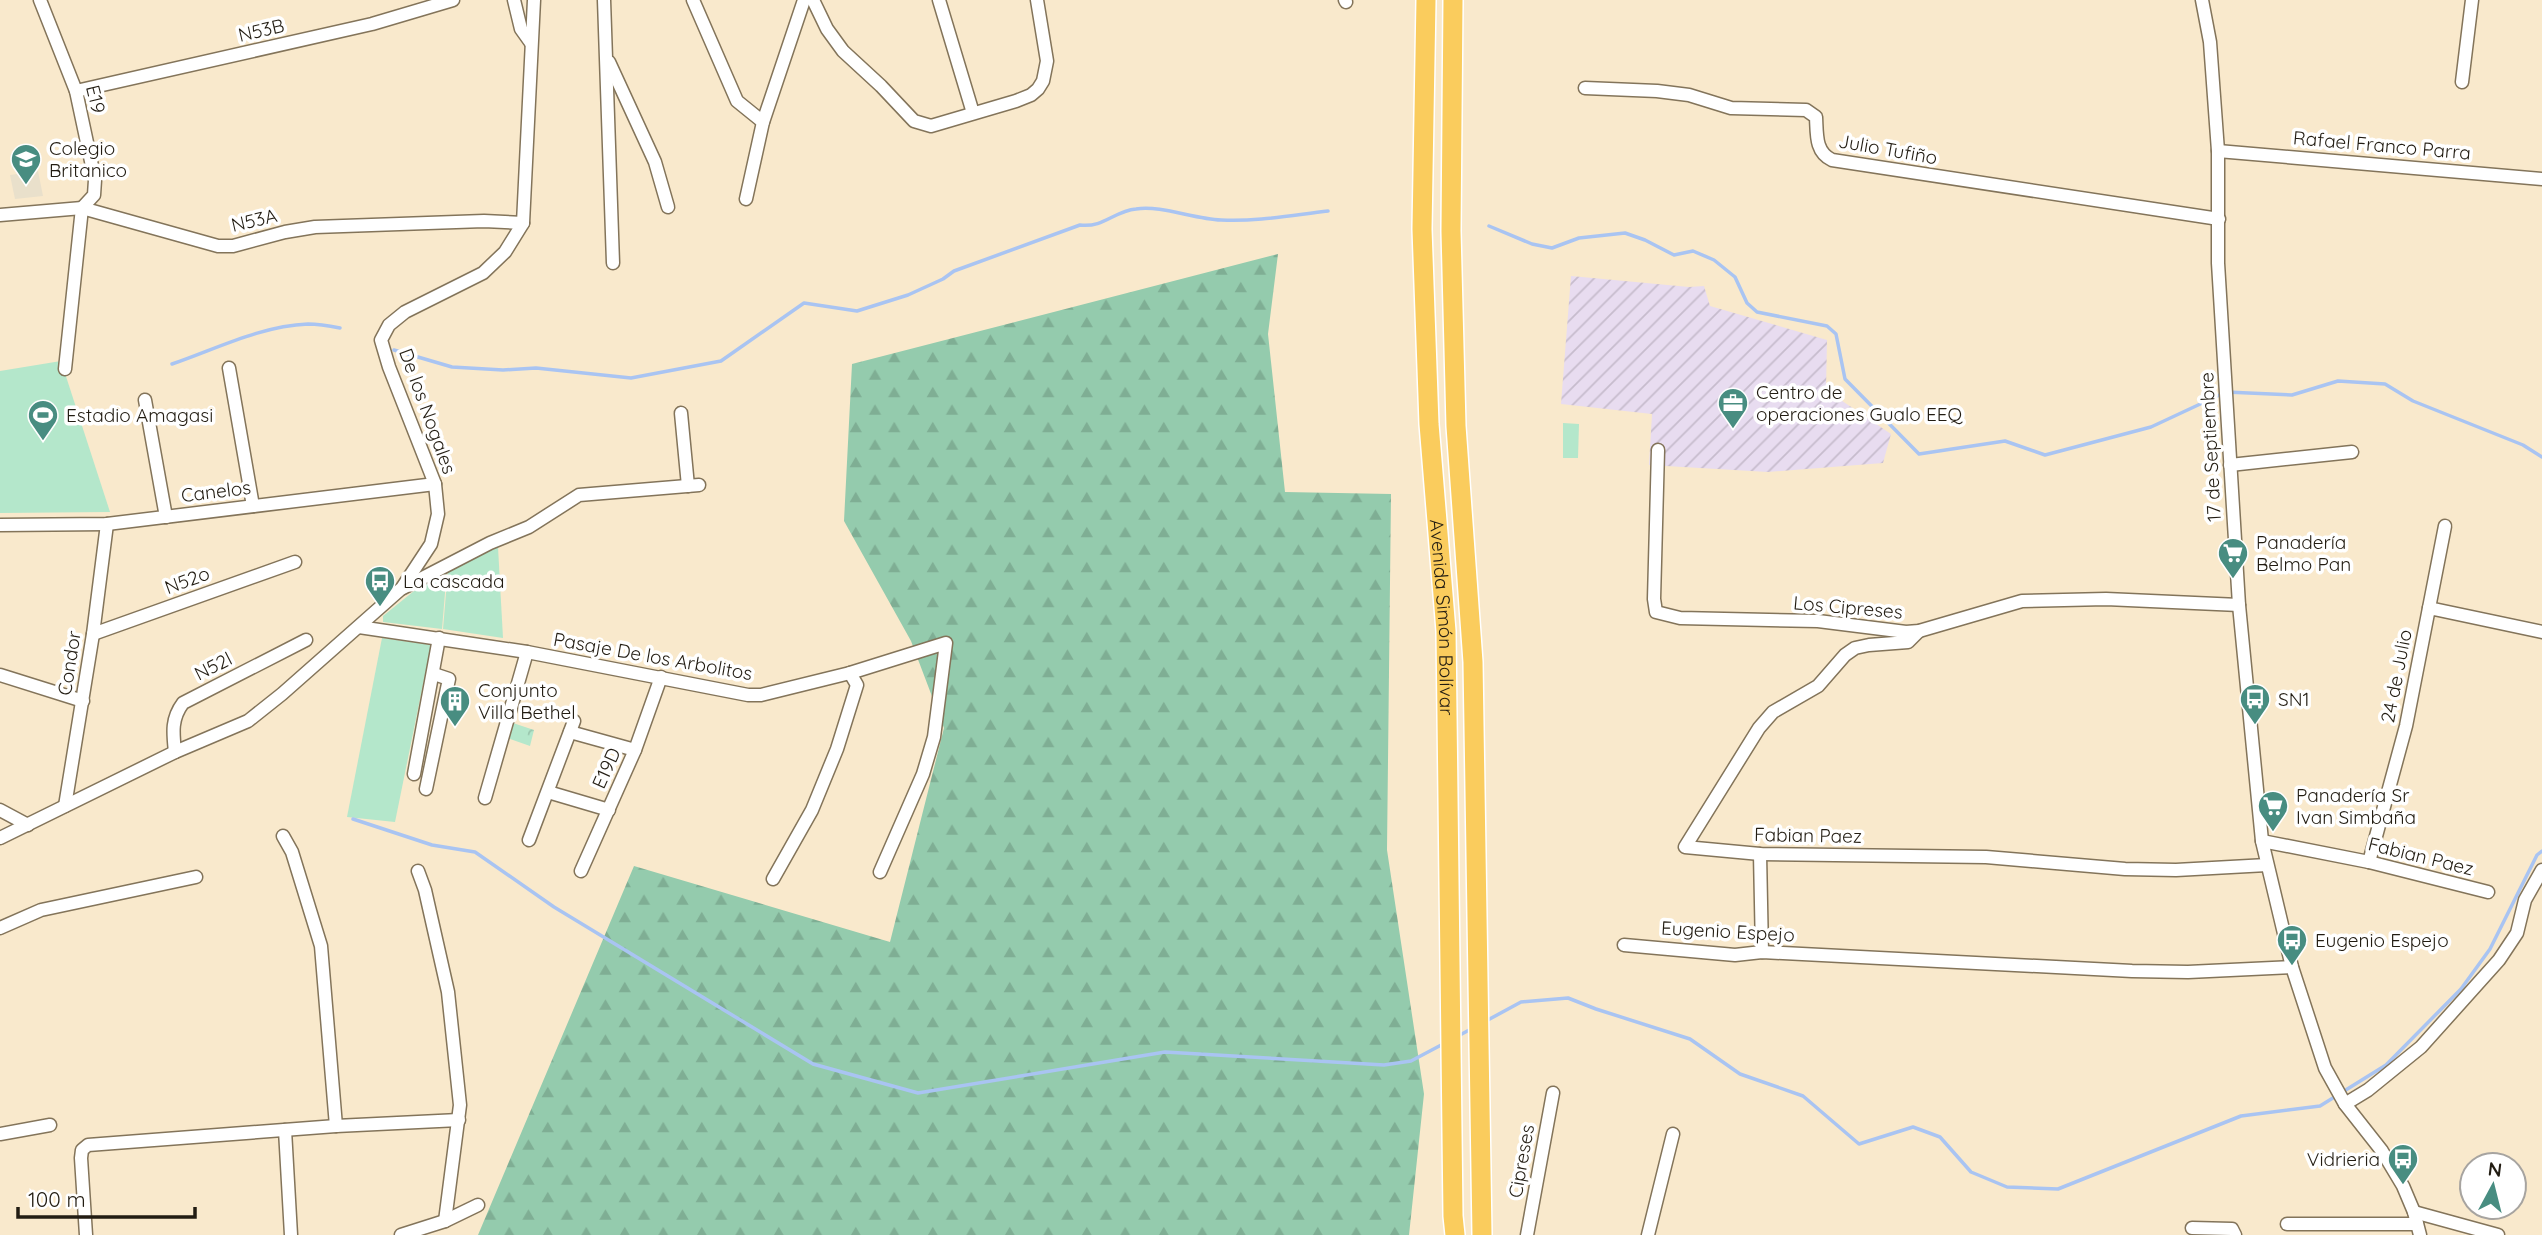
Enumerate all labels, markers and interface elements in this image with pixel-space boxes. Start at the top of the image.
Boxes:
street label: N53B [236,13,286,47]
street label: E19 [81,82,111,116]
street label: Rafael Franco Parra [2292,125,2472,165]
street label: Julio Tufiño [1837,128,1939,170]
place label: Colegio Britanico [49,136,127,182]
school or university icon: Colegio Britanico [9,142,43,186]
street label: N53A [229,203,279,237]
street label: De los Nogales [394,345,462,477]
street label: 17 de Septiembre [2194,371,2226,523]
place label: Centro de operaciones Gualo EEQ [1756,380,1963,426]
office icon: Centro de operaciones Gualo EEQ [1716,386,1750,430]
sports icon: Estadio Amagasi [26,398,60,442]
place label: Estadio Amagasi [66,403,213,427]
street label: Canelos [180,475,252,507]
street label: Avenida Simón Bolívar [1425,518,1459,716]
place label: Panadería Belmo Pan [2256,530,2351,576]
supermarket icon: Panadería Belmo Pan [2216,536,2250,580]
street label: N52o [161,561,213,599]
bus stop icon: La cascada [363,564,397,608]
place label: La cascada [403,569,504,593]
street label: Los Cipreses [1792,590,1904,624]
street label: Pasaje De los Arbolitos [552,627,754,685]
street label: 24 de Julio [2375,627,2417,725]
street label: Condor [52,628,86,697]
street label: N52l [190,646,236,686]
place label: Conjunto Villa Bethel [478,678,576,724]
bus stop icon: SN1 [2238,682,2272,726]
building icon: Conjunto Villa Bethel [438,684,472,728]
place label: SN1 [2278,687,2310,711]
street label: E19D [586,744,626,792]
place label: Panadería Sr Ivan Simbaña [2296,783,2416,829]
supermarket icon: Panadería Sr Ivan Simbaña [2256,789,2290,833]
street label: Fabian Paez [1754,822,1862,848]
street label: Fabian Paez [2366,831,2476,881]
street label: Eugenio Espejo [1661,916,1795,946]
bus stop icon: Eugenio Espejo [2275,923,2309,967]
place label: Eugenio Espejo [2315,928,2449,952]
street label: Cipreses [1503,1122,1539,1200]
bus stop icon: Vidrieria [2386,1142,2420,1186]
place label: Vidrieria [2307,1147,2380,1171]
north arrow [2458,1151,2528,1221]
text: N [2487,1156,2503,1182]
scale bar [18,1176,194,1220]
text: 100 m [28,1186,86,1212]

